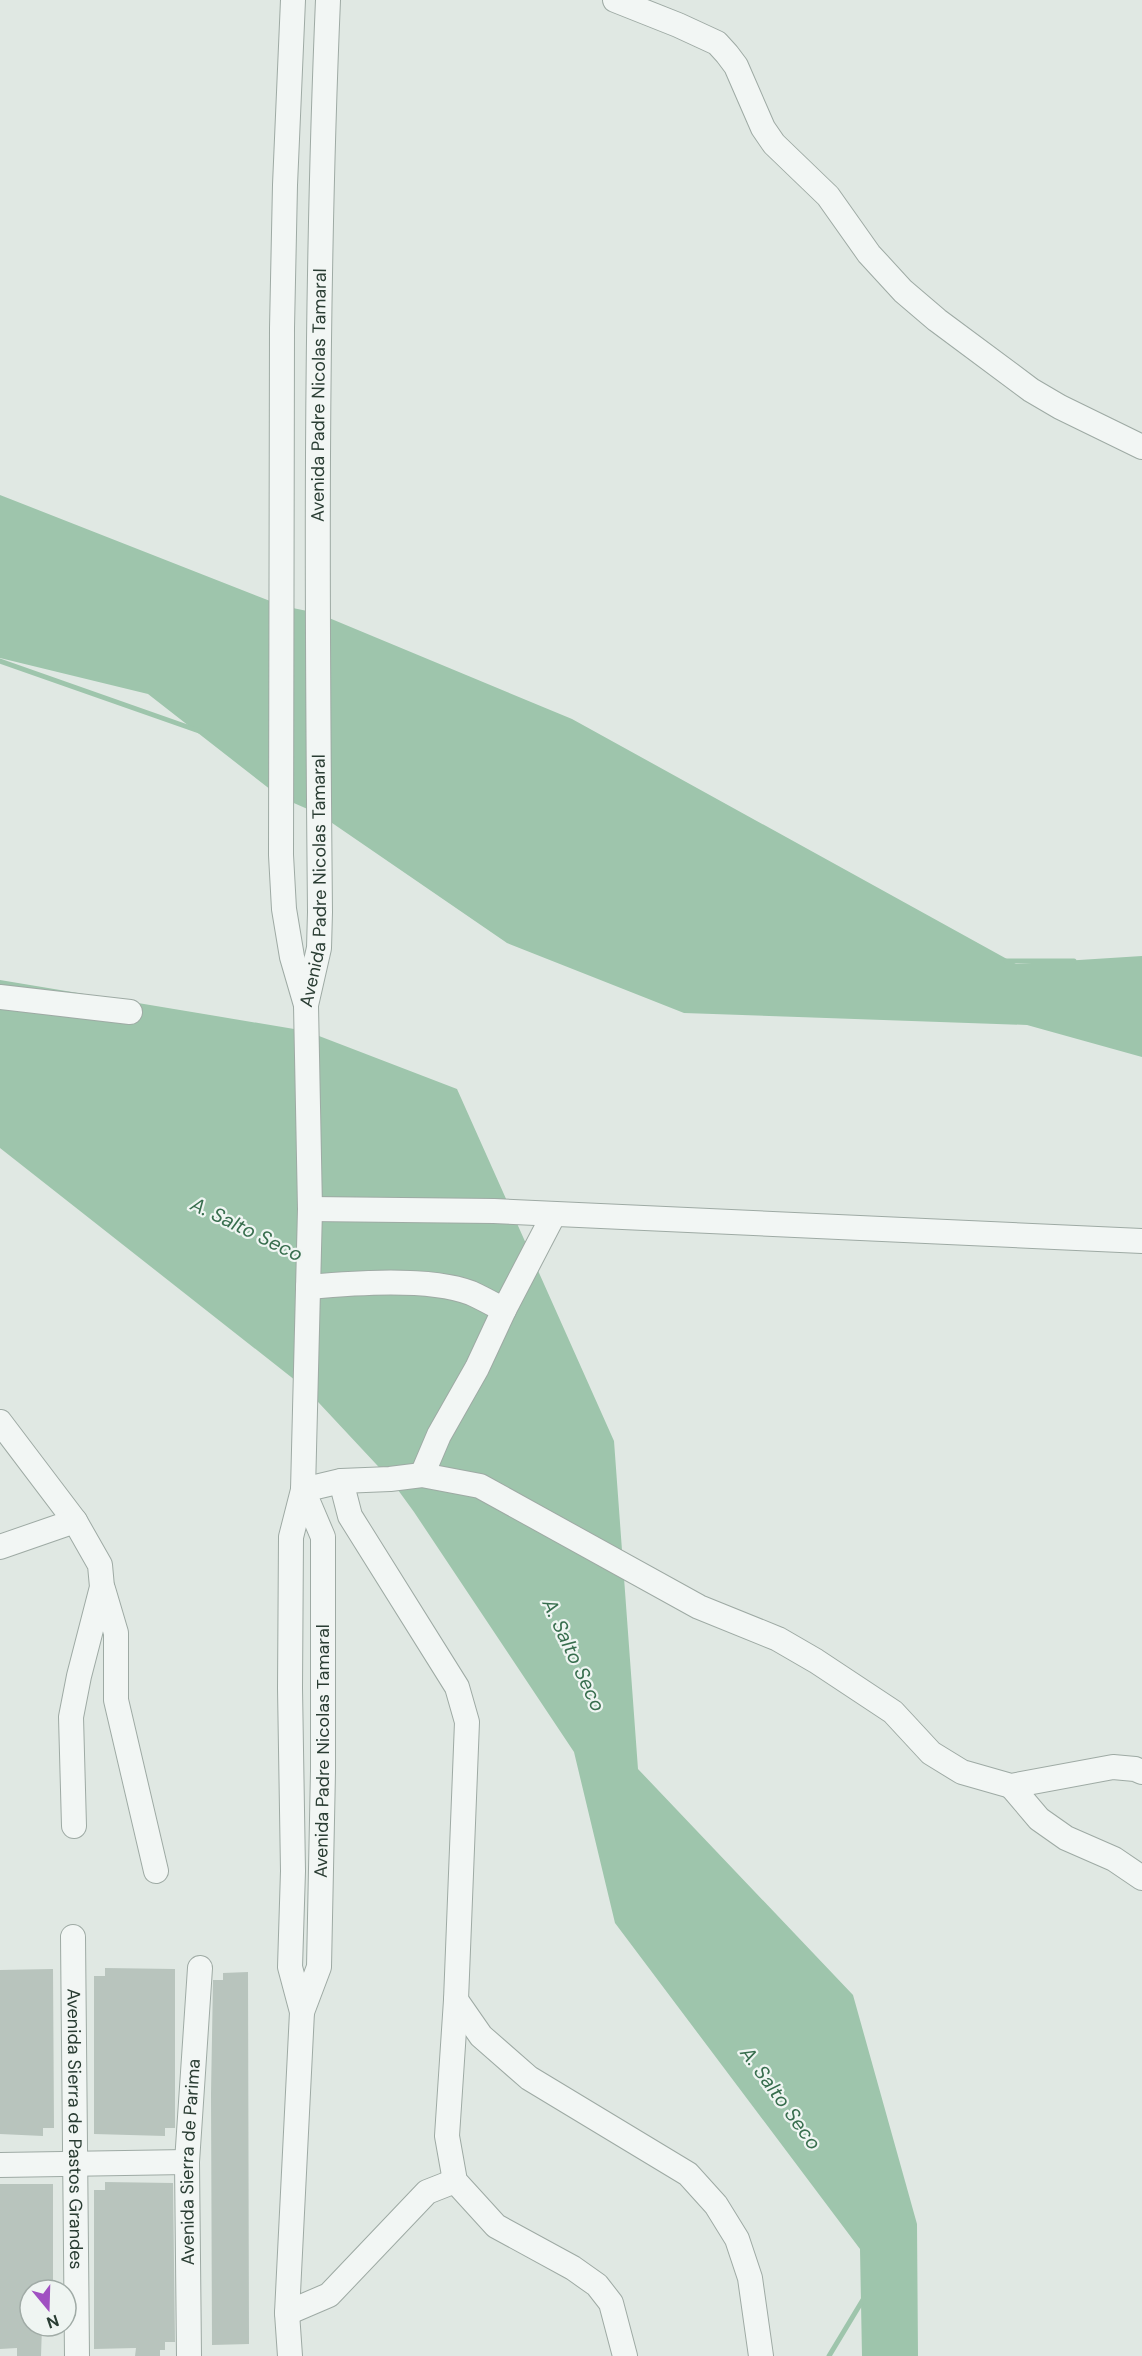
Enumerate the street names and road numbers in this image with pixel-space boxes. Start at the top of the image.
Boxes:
street label: Avenida Padre Nicolas Tamaral [306,268,332,522]
street label: Avenida Padre Nicolas Tamaral [294,754,332,1009]
street label: Avenida Padre Nicolas Tamaral [309,1624,335,1878]
street label: Avenida Sierra de Pastos Grandes [61,1988,88,2270]
street label: Avenida Sierra de Parima [175,2058,206,2266]

